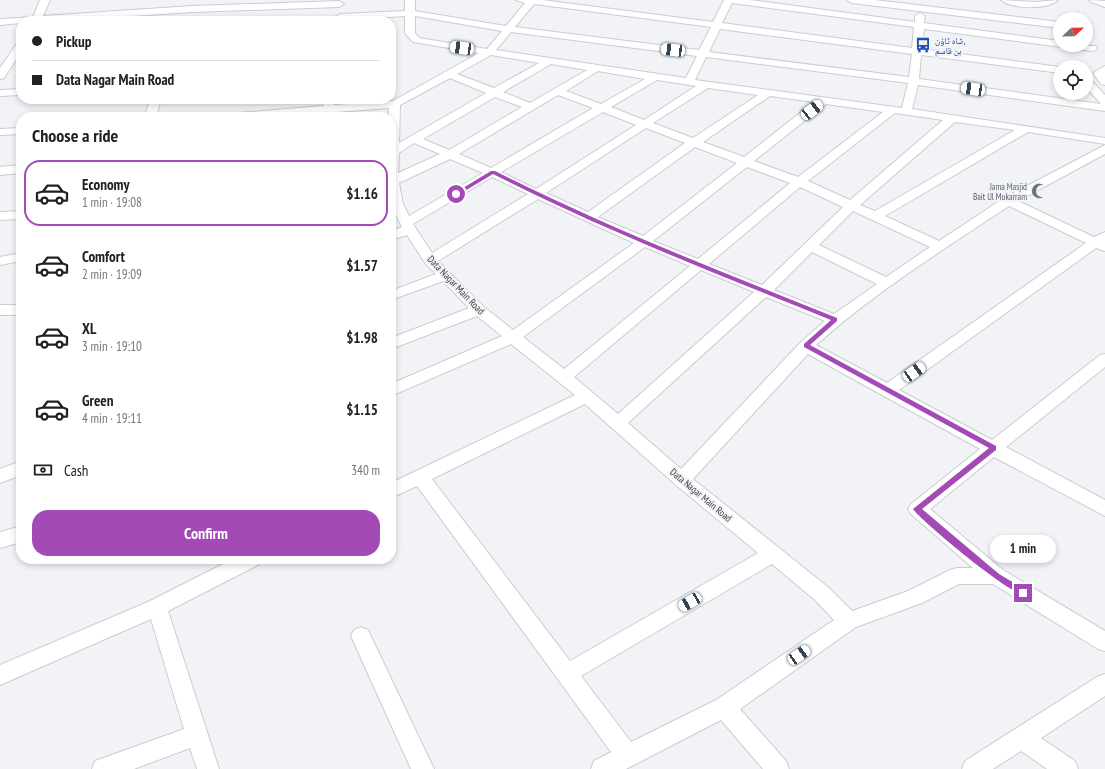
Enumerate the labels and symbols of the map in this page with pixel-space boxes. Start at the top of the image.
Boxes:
north arrow [1053,12,1093,52]
place label: شاہ ٹاؤن، بن قاسم [935,35,966,57]
bus stop icon: شاہ ٹاؤن، بن قاسم [914,36,932,54]
car [449,40,475,56]
car [660,43,686,57]
car [960,81,986,97]
car [799,98,825,122]
place label: Jama Masjid Bait Ul Mukarram [973,181,1027,202]
mosque icon: Jama Masjid Bait Ul Mukarram [1030,182,1048,200]
route start [447,185,465,203]
street label: Data Nagar Main Road [425,253,487,317]
car [901,360,927,384]
street label: Data Nagar Main Road [667,465,735,525]
callout: 1 min [990,535,1056,563]
route end [1014,584,1032,602]
car [677,591,703,613]
car [786,643,812,667]

